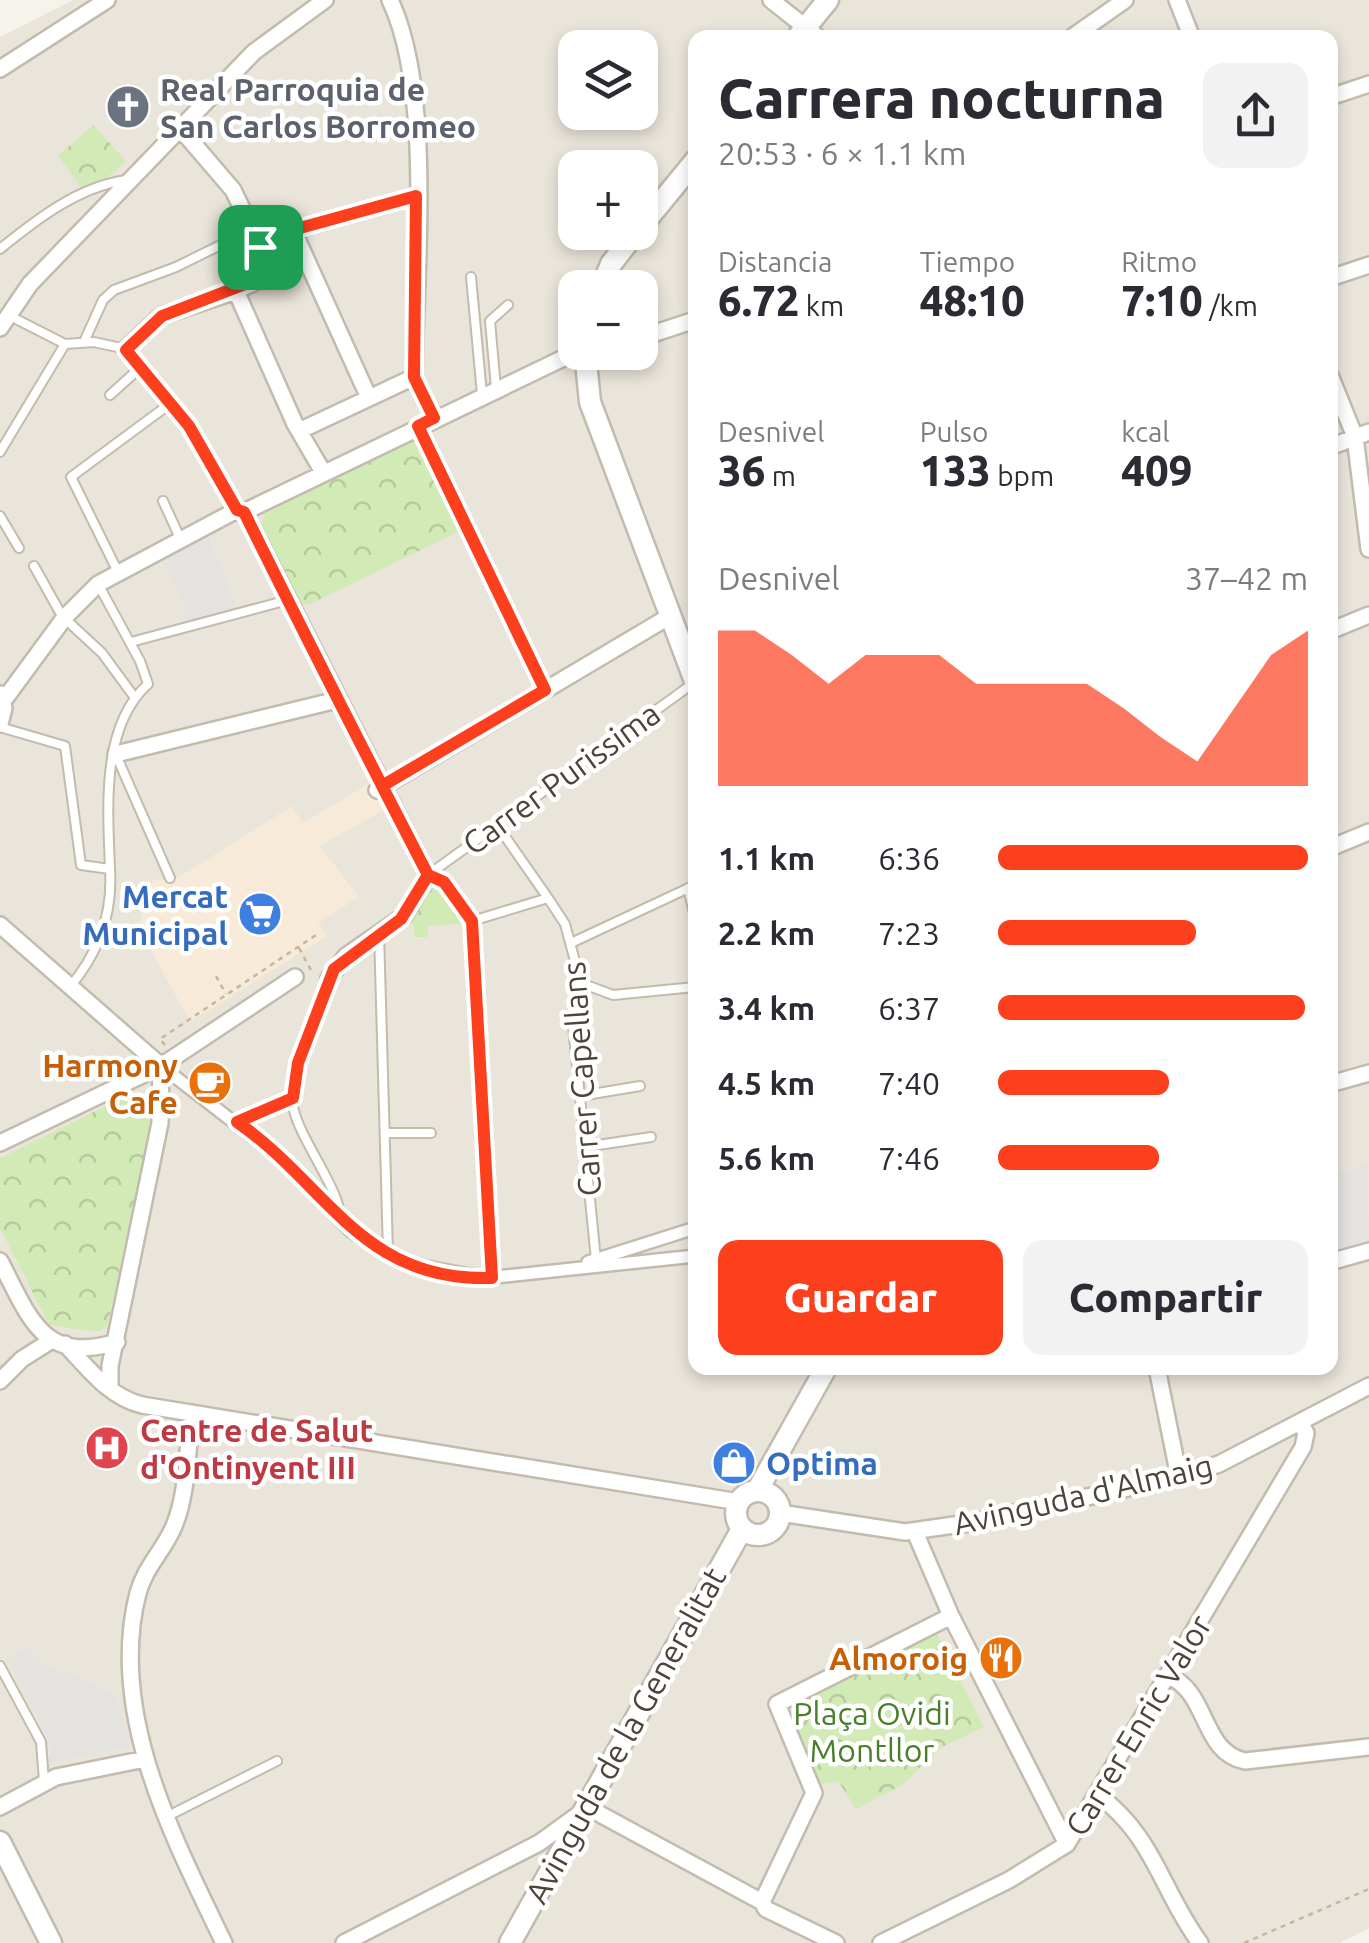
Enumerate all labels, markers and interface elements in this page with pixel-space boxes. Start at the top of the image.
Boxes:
map controls [558,30,658,370]
button: layers [558,30,658,130]
button: share [1203,63,1308,168]
text: Carrera nocturna [718,67,1165,128]
place label: Real Parroquia de San Carlos Borromeo [160,71,476,144]
church icon: Real Parroquia de San Carlos Borromeo [105,84,151,130]
text: 20:53 · 6 × 1.1 km [718,135,966,171]
button: + [558,150,658,250]
pin [218,205,303,290]
icon: arrive [233,220,288,275]
text: Distancia [718,246,832,277]
text: Tiempo [920,246,1015,277]
text: Ritmo [1121,246,1197,277]
button: − [558,270,658,370]
text: 6.72 [718,277,799,324]
text: 48:10 [920,277,1025,324]
text: 7:10 [1121,277,1203,324]
text: km [799,290,844,321]
text: /km [1203,290,1258,321]
text: Desnivel [718,416,825,447]
text: Pulso [920,416,988,447]
text: kcal [1121,416,1170,447]
text: 36 [718,447,765,494]
text: 133 [920,447,991,494]
text: 409 [1121,447,1192,494]
text: m [765,460,796,491]
text: bpm [991,460,1054,491]
text: Desnivel [718,560,840,596]
text: 37–42 m [1185,560,1308,596]
street label: Carrer Purissima [456,695,666,861]
text: 1.1 km [718,840,815,876]
text: 6:36 [878,840,940,876]
place label: Mercat Municipal [82,878,228,951]
supermarket icon: Mercat Municipal [237,891,283,937]
text: 2.2 km [718,915,815,951]
text: 7:23 [878,915,940,951]
street label: Carrer Capellans [555,960,607,1198]
text: 3.4 km [718,990,815,1026]
text: 6:37 [878,990,940,1026]
place label: Harmony Cafe [42,1047,178,1120]
cafe icon: Harmony Cafe [187,1060,233,1106]
text: 4.5 km [718,1065,815,1101]
text: 7:40 [878,1065,940,1101]
text: 5.6 km [718,1140,815,1176]
text: 7:46 [878,1140,940,1176]
button: Guardar [718,1240,1003,1355]
button: Compartir [1023,1240,1308,1355]
place label: Centre de Salut d'Ontinyent III [140,1412,373,1485]
hospital icon: Centre de Salut d'Ontinyent III [84,1425,130,1471]
shop icon: Optima [711,1440,757,1486]
place label: Optima [766,1445,878,1481]
street label: Avinguda d'Almaig [950,1447,1216,1541]
street label: Avinguda de la Generalitat [518,1561,733,1909]
street label: Carrer Enric Valor [1058,1608,1218,1842]
restaurant icon: Almoroig [978,1635,1024,1681]
place label: Almoroig [829,1640,968,1676]
park label: Plaça Ovidi Montllor [793,1695,951,1768]

